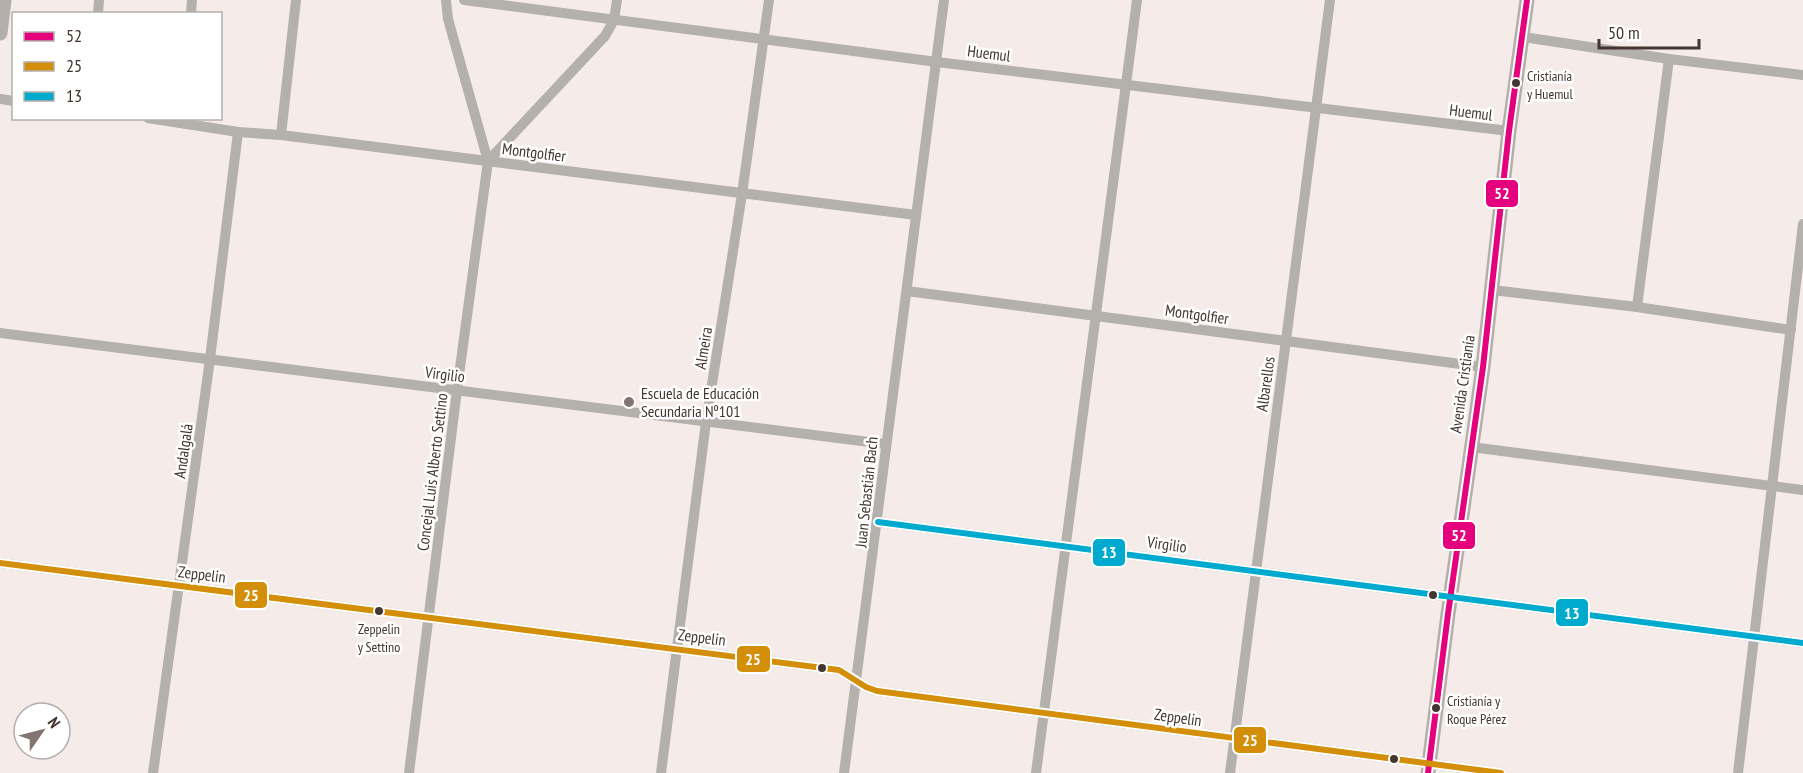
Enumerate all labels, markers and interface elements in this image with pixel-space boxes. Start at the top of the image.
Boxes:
legend [12,12,222,120]
scale bar [1599,12,1700,50]
text: 50 m [1608,21,1640,44]
text: 52 [66,24,82,47]
street label: Huemul [966,40,1012,66]
text: 25 [66,54,82,77]
place label: Cristianía y Huemul [1527,67,1573,103]
marker: Cristianía y Huemul [1510,77,1522,89]
text: 13 [66,84,82,107]
street label: Huemul [1448,99,1494,125]
street label: Montgolfier [501,138,568,166]
line badge: 52 [1485,179,1519,208]
text: 52 [1494,183,1510,203]
street label: Montgolfier [1164,300,1231,328]
street label: Almeira [690,325,716,371]
street label: Avenida Cristianía [1445,334,1479,434]
street label: Albarellos [1251,355,1279,413]
street label: Virgilio [423,362,466,386]
place label: Escuela de Educación Secundaria Nº101 [641,383,759,421]
street label: Concejal Luis Alberto Settino [412,392,452,552]
marker: Escuela de Educación Secundaria Nº101 [622,395,636,409]
street label: Andalgalá [169,422,197,480]
street label: Juan Sebastián Bach [850,436,882,549]
line badge: 52 [1442,521,1476,550]
text: 52 [1451,525,1467,545]
street label: Virgilio [1145,531,1188,557]
line badge: 13 [1092,538,1126,567]
text: 13 [1101,542,1117,562]
street label: Zeppelin [177,561,227,587]
line badge: 25 [234,581,268,609]
text: 25 [243,585,259,605]
unlabelled marker [1427,589,1439,601]
line badge: 13 [1555,598,1589,627]
text: 13 [1564,603,1580,623]
marker: Zeppelin y Settino [373,605,385,617]
place label: Zeppelin y Settino [358,620,400,656]
street label: Zeppelin [677,624,727,650]
line badge: 25 [736,645,771,673]
text: 25 [745,649,761,669]
unlabelled marker [816,662,828,674]
place label: Cristianía y Roque Pérez [1447,692,1506,728]
north arrow [12,701,72,761]
marker: Cristianía y Roque Pérez [1430,702,1442,714]
street label: Zeppelin [1153,704,1203,730]
text: N [44,713,65,732]
line badge: 25 [1233,726,1267,754]
text: 25 [1242,730,1258,750]
unlabelled marker [1388,753,1400,765]

